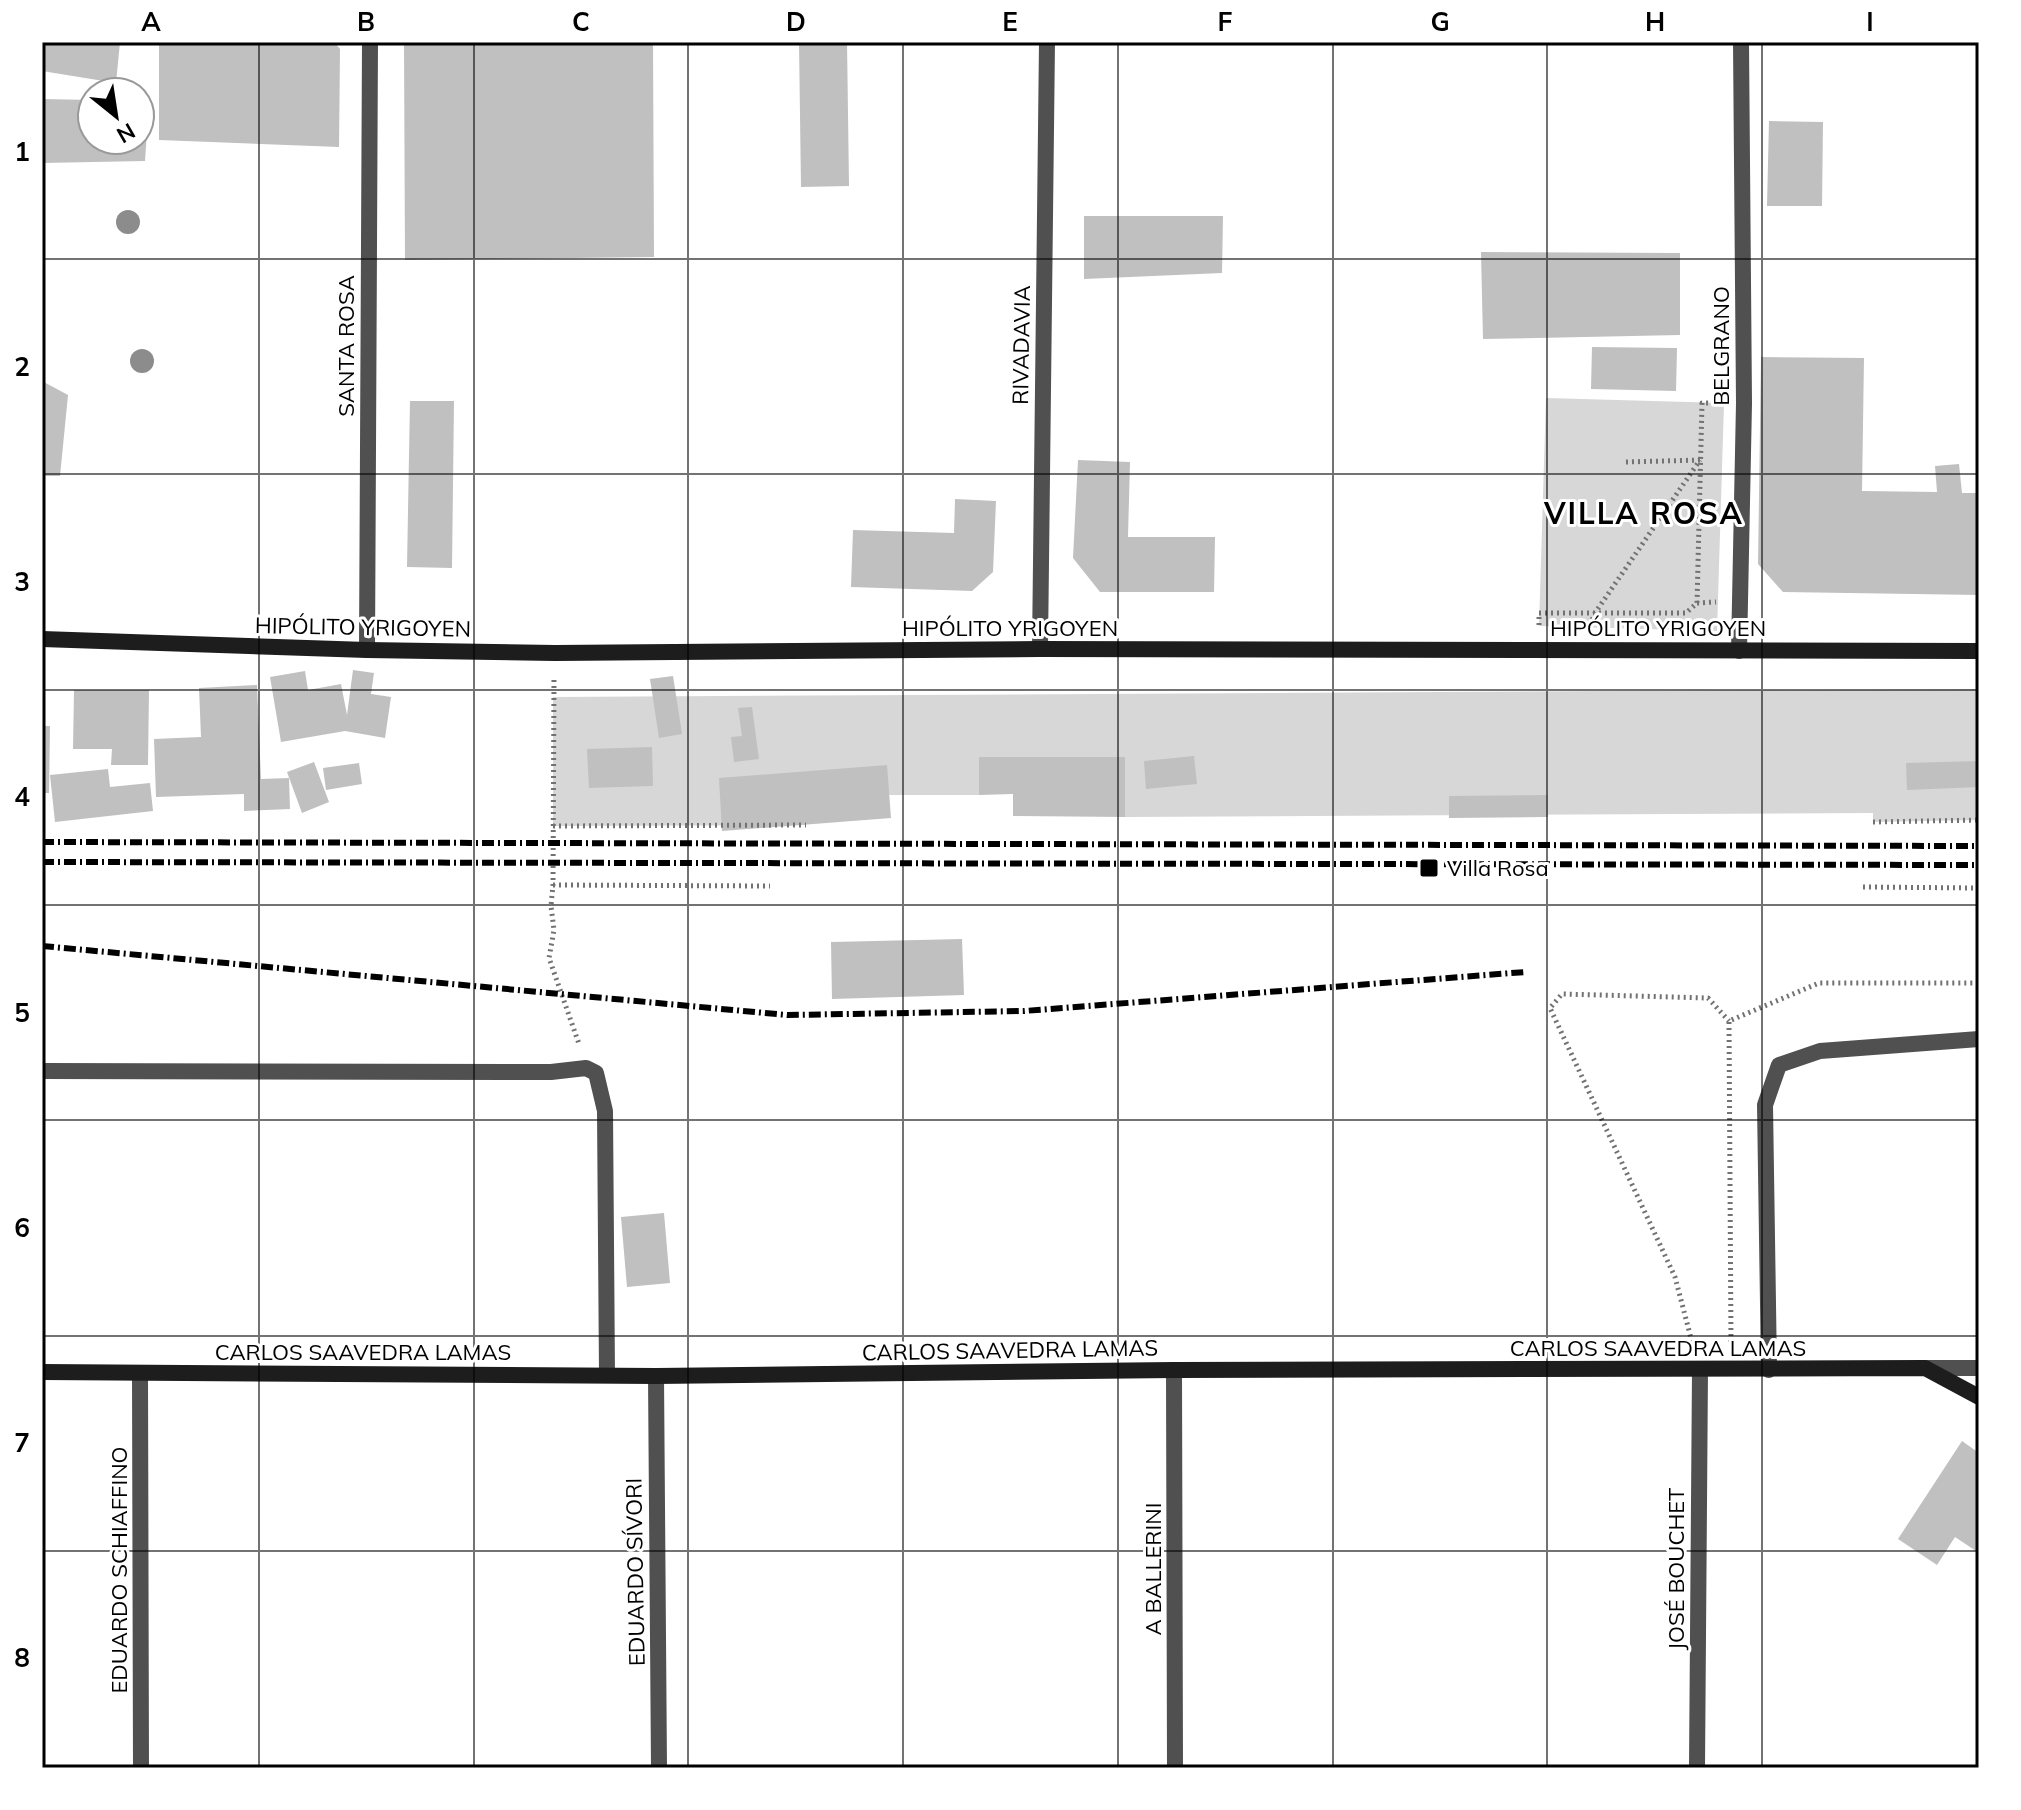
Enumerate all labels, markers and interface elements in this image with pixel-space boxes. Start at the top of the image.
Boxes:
text: A [141,5,161,38]
text: B [357,5,375,38]
text: C [572,5,590,38]
text: D [786,5,806,38]
text: E [1002,5,1018,38]
text: F [1218,5,1233,38]
text: G [1430,5,1450,38]
text: H [1645,5,1665,38]
text: I [1866,5,1874,38]
north arrow [76,76,156,156]
text: N [112,117,140,150]
text: 1 [14,135,30,168]
street label: SANTA ROSA [332,275,360,417]
street label: RIVADAVIA [1006,285,1036,405]
street label: BELGRANO [1707,286,1735,406]
text: 2 [14,350,30,383]
district label: VILLA ROSA [1543,494,1744,532]
text: 3 [14,565,30,598]
street label: HIPÓLITO YRIGOYEN [255,611,471,643]
street label: HIPÓLITO YRIGOYEN [902,614,1118,642]
street label: HIPÓLITO YRIGOYEN [1550,614,1766,642]
text: 4 [14,780,30,813]
place label: Villa Rosa [1447,854,1549,882]
marker: Villa Rosa [1418,857,1440,879]
text: 5 [14,996,30,1029]
text: 6 [14,1211,30,1244]
street label: CARLOS SAAVEDRA LAMAS [862,1333,1158,1367]
street label: CARLOS SAAVEDRA LAMAS [1510,1334,1806,1362]
street label: CARLOS SAAVEDRA LAMAS [215,1338,511,1366]
text: 7 [14,1426,30,1459]
street label: EDUARDO SCHIAFFINO [105,1446,133,1694]
street label: EDUARDO SÍVORI [619,1478,651,1666]
street label: JOSÉ BOUCHET [1662,1488,1690,1650]
street label: A BALLERINI [1139,1503,1167,1635]
text: 8 [14,1641,30,1674]

